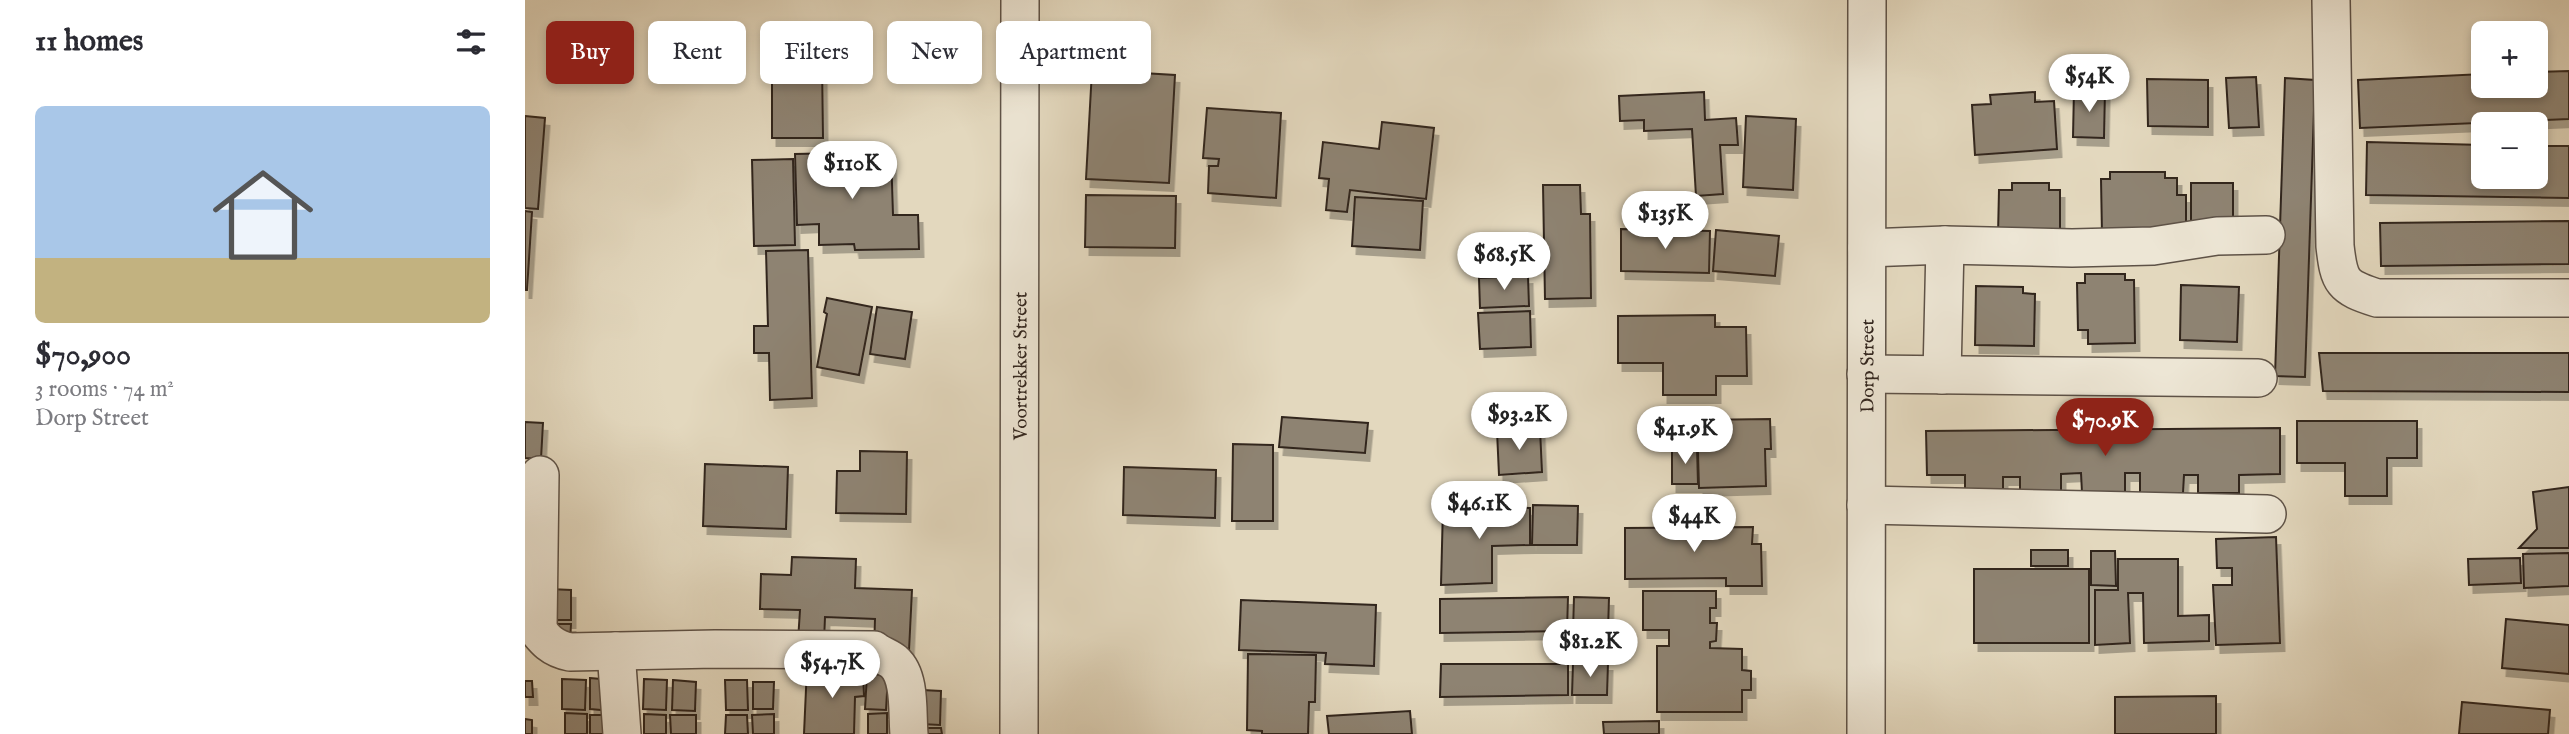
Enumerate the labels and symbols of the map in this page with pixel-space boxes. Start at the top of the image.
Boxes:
pin: $54K [2048,54,2130,114]
pin: $110K [803,142,901,201]
pin: $135K [1616,191,1714,251]
pin: $68.5K [1447,232,1561,292]
street label: Voortrekker Street [1009,291,1034,441]
street label: Dorp Street [1856,318,1881,413]
pin: $93.2K [1462,392,1576,452]
pin: $70.9K [2048,398,2162,458]
pin: $41.9K [1628,406,1742,466]
pin: $46.1K [1422,482,1536,541]
pin: $44K [1653,494,1735,554]
pin: $81.2K [1533,620,1647,679]
pin: $54.7K [775,640,889,700]

